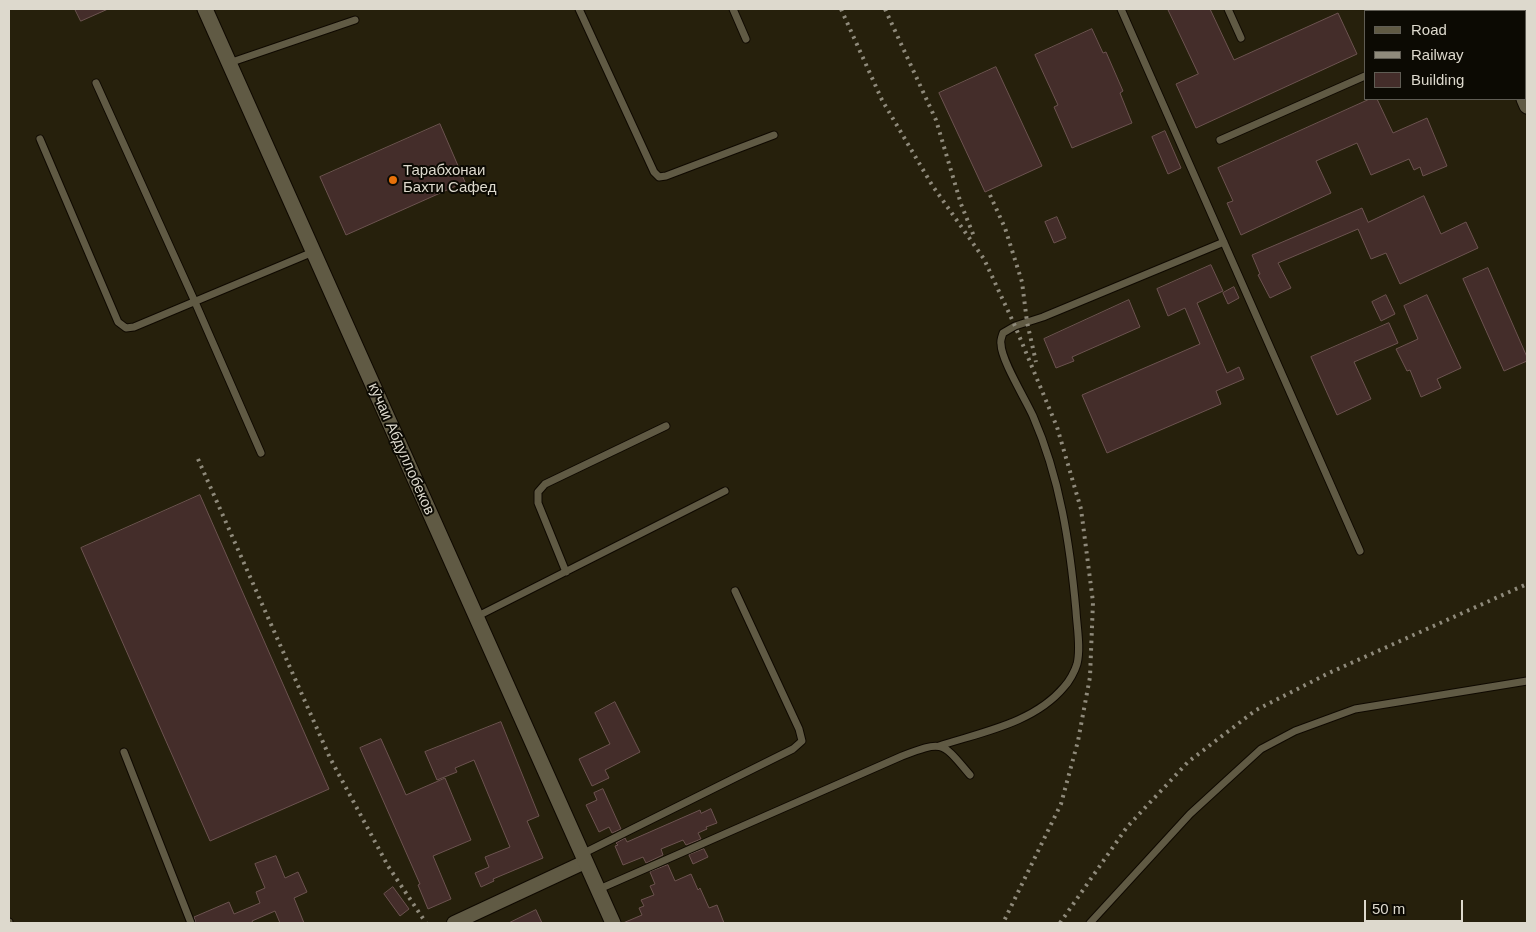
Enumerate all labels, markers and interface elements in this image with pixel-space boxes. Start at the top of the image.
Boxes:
legend [1364,10,1526,100]
text: Road [1411,21,1447,38]
text: Railway [1411,46,1464,63]
text: Building [1411,71,1464,88]
place label: Тарабхонаи Бахти Сафед [403,162,496,197]
marker: Тарабхонаи Бахти Сафед [387,174,399,186]
street label: кӯчаи Абдуллобеков [364,380,438,518]
scale bar [1366,890,1465,922]
text: 50 m [1372,900,1405,917]

